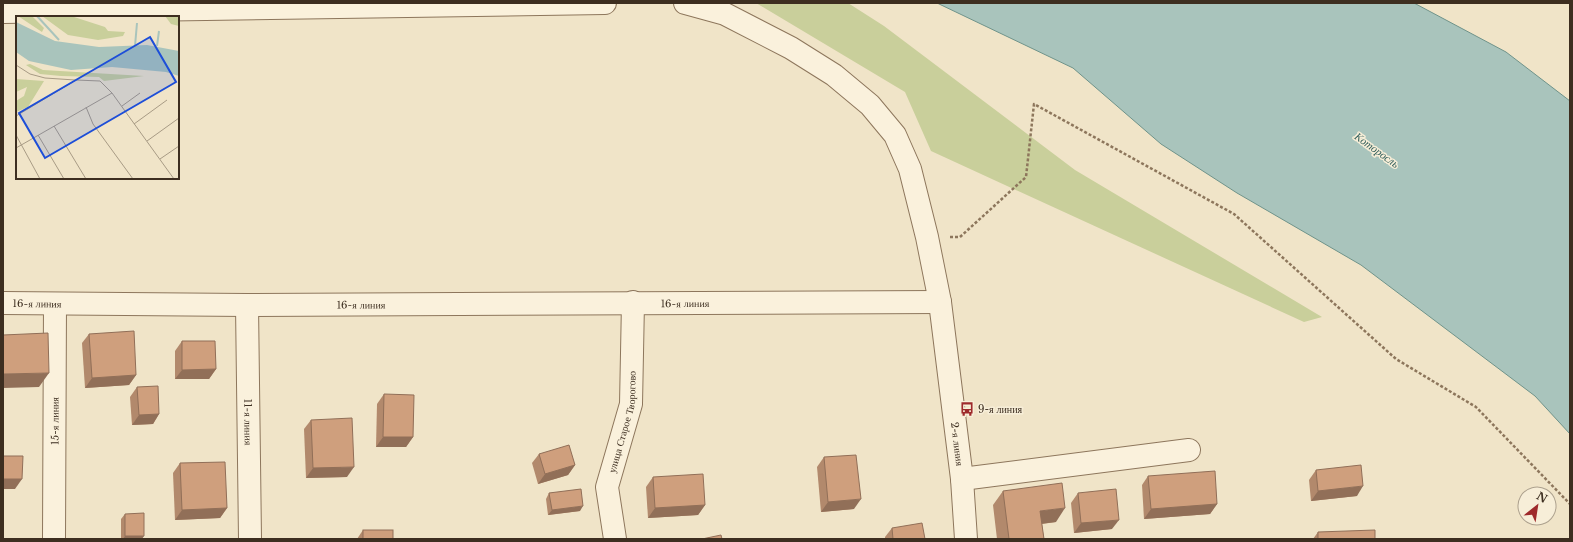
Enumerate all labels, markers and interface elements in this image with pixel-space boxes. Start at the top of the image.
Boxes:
inset map [16,16,179,179]
water label: Которосль [1351,129,1402,171]
street label: 16-я линия [661,296,710,310]
street label: 16-я линия [13,297,62,310]
street label: 16-я линия [337,298,386,311]
street label: улица Старое Творогово [605,371,638,474]
street label: 15-я линия [48,397,61,445]
street label: 11-я линия [242,399,255,446]
bus stop icon: 9-я линия [959,401,975,417]
place label: 9-я линия [978,403,1023,416]
street label: 2-я линия [948,421,967,467]
north arrow [1517,486,1557,526]
text: N [1534,489,1551,506]

